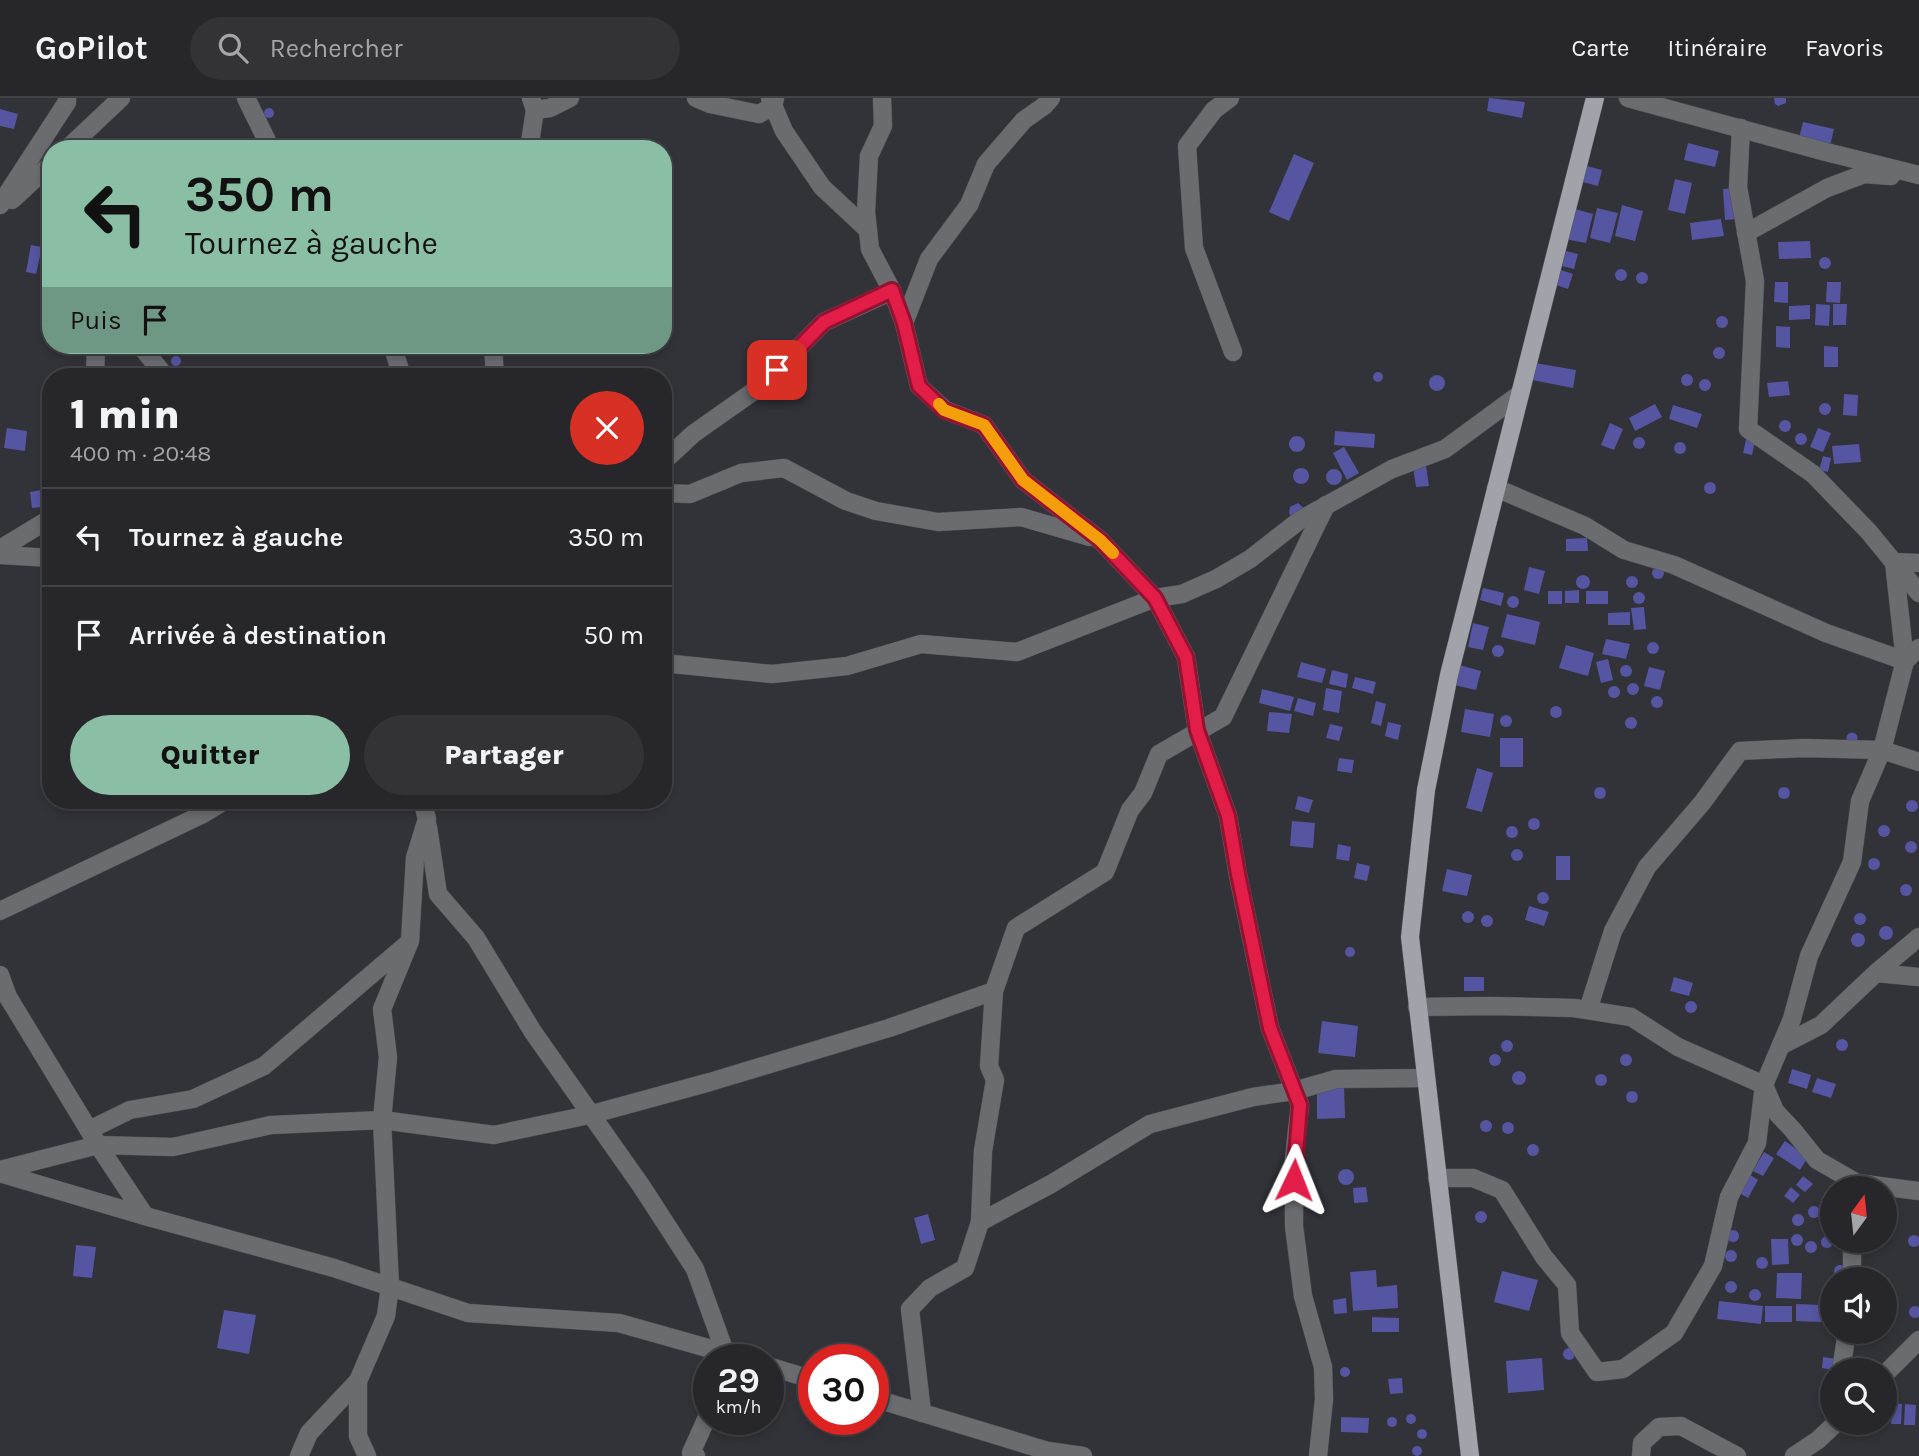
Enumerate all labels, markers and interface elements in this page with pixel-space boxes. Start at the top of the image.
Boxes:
search box [190,17,680,80]
text: GoPilot [35,29,148,67]
icon: search [214,29,252,67]
text: Rechercher [270,33,403,64]
text: Carte [1571,34,1629,62]
text: Itinéraire [1667,34,1767,62]
text: Favoris [1805,34,1884,62]
text: 350 m [185,166,334,223]
icon: left [70,168,161,259]
text: Tournez à gauche [185,225,438,262]
icon: arrive [136,301,174,339]
text: Puis [70,305,122,336]
pin [747,340,807,400]
icon: arrive [758,351,796,389]
text: 1 min [70,389,180,439]
button: close [570,391,644,465]
text: 400 m · 20:48 [70,440,211,467]
icon: left [70,518,108,556]
text: Tournez à gauche [129,522,343,553]
text: 350 m [568,522,644,553]
icon: arrive [70,616,108,654]
text: Arrivée à destination [129,620,387,651]
text: 50 m [583,620,644,651]
button: Quitter [70,715,350,795]
button: Partager [364,715,644,795]
position arrow [1257,1143,1331,1217]
north arrow [1820,1176,1897,1253]
map controls [1820,1176,1897,1435]
button: sound [1820,1267,1897,1344]
speed limit sign: 30 [798,1344,889,1435]
button: search [1820,1358,1897,1435]
text: 29 [717,1360,760,1401]
text: km/h [716,1396,761,1418]

